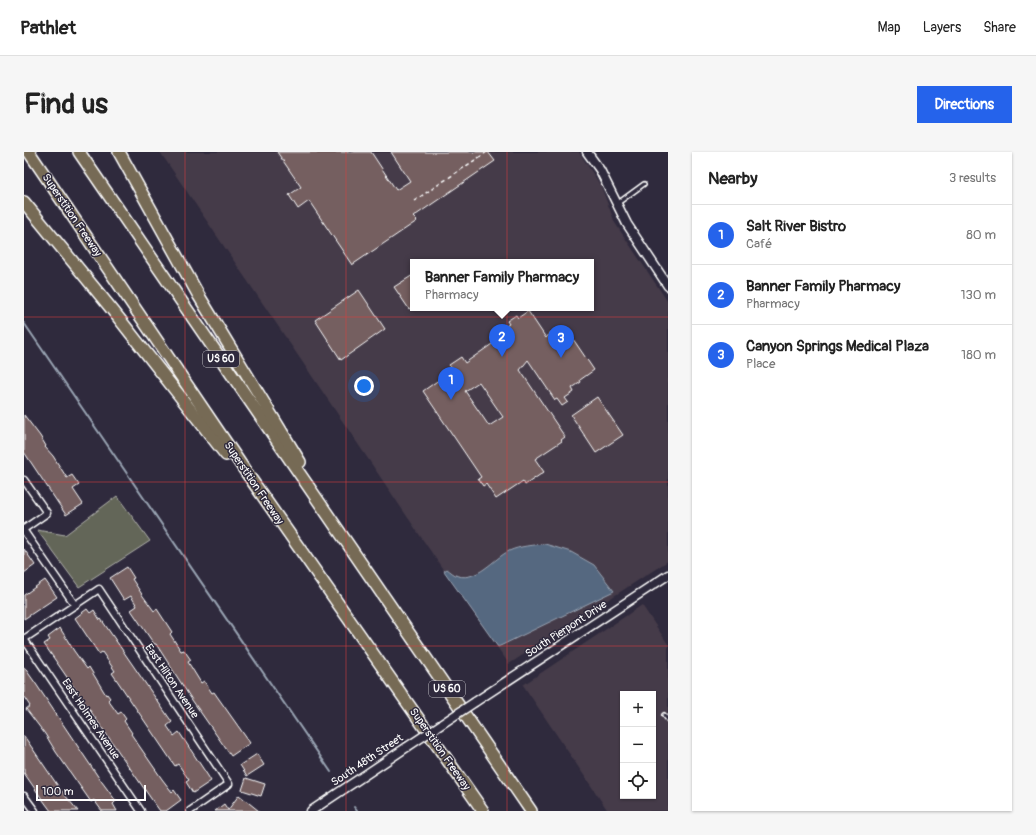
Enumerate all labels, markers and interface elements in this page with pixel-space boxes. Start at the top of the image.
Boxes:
text: Pathlet [20,16,76,40]
text: Map [878,19,901,36]
text: Layers [923,19,961,36]
text: Share [983,19,1016,36]
button: Directions [917,86,1012,123]
text: Find us [24,87,108,122]
text: Nearby [708,168,757,189]
text: 3 results [949,170,996,186]
street label: Superstition Freeway [39,171,105,259]
text: Salt River Bistro [746,217,846,236]
text: 1 [718,227,724,243]
text: 80 m [966,227,996,243]
text: Café [746,236,772,252]
popup [410,259,594,311]
text: Banner Family Pharmacy [425,268,579,287]
text: Banner Family Pharmacy [746,277,900,296]
text: Pharmacy [425,287,479,303]
text: 2 [717,287,725,303]
text: 130 m [960,287,996,303]
text: Pharmacy [746,296,800,312]
pin: 2 [489,324,515,357]
pin: 3 [548,325,574,358]
text: Canyon Springs Medical Plaza [746,337,929,356]
text: 3 [717,347,725,363]
text: 180 m [961,347,996,363]
road number: US 60 [203,351,239,367]
text: Place [746,356,775,372]
pin: 1 [438,367,464,400]
your location [354,376,374,396]
street label: Superstition Freeway [221,439,287,527]
street label: South Pierpont Drive [523,597,610,660]
street label: East Hilton Avenue [142,641,202,721]
street label: East Holmes Avenue [59,676,123,762]
road number: US 60 [429,681,465,697]
map controls [620,691,656,799]
button: + [620,691,656,727]
street label: Superstition Freeway [407,706,473,793]
button: − [620,727,656,763]
street label: South 48th Street [329,731,406,789]
button: locate [620,763,656,799]
scale bar [36,783,146,802]
text: 100 m [42,785,73,798]

